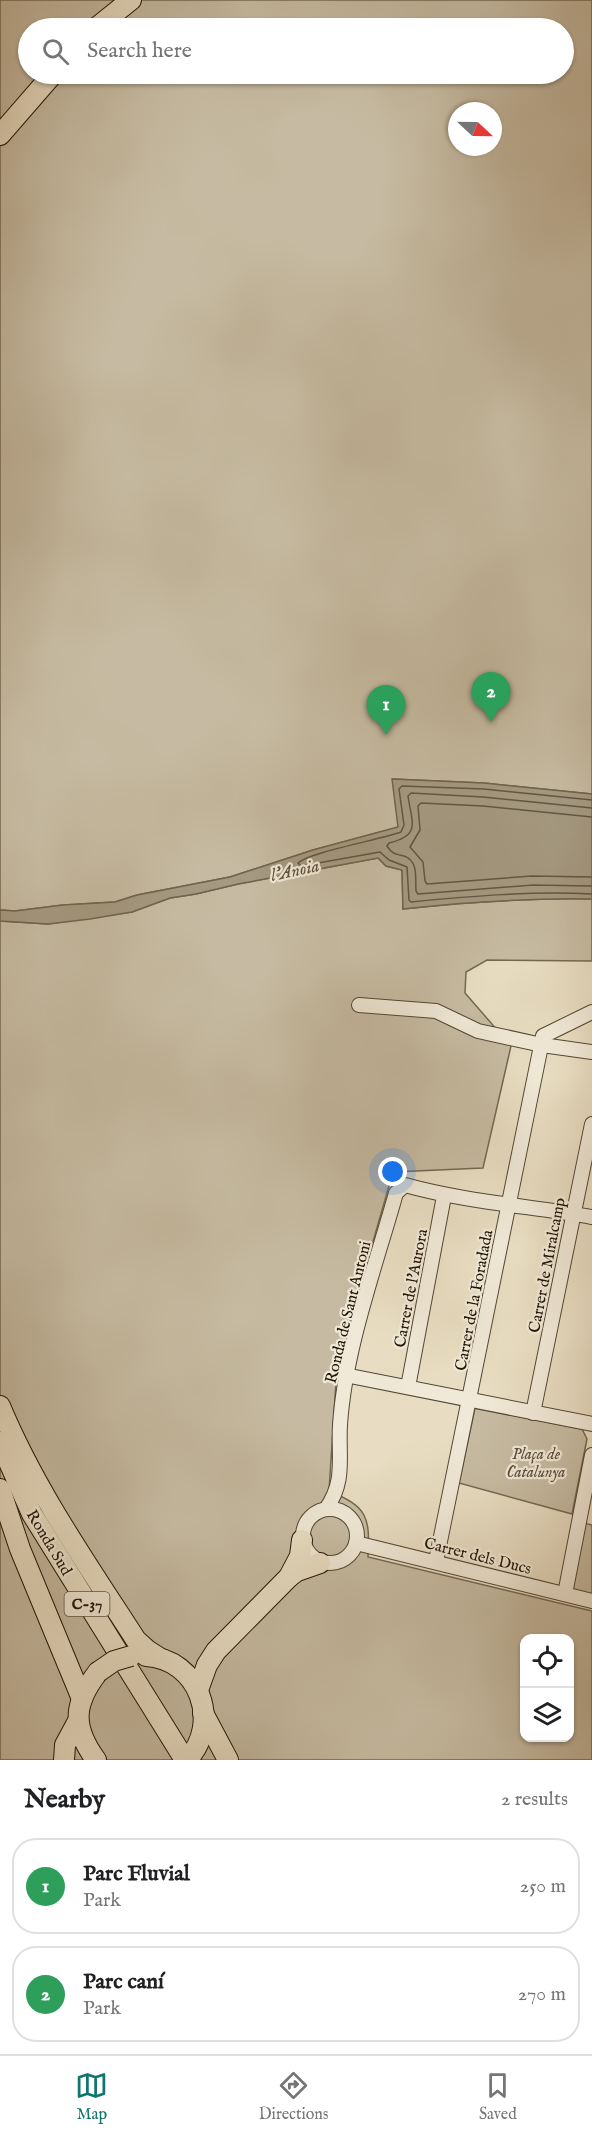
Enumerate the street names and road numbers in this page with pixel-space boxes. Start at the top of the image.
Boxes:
street label: Carrer de Miralcamp [525,1196,571,1335]
street label: Carrer de l'Aurora [391,1227,433,1350]
street label: Carrer de la Foradada [451,1228,498,1373]
street label: Ronda de Sant Antoni [322,1239,376,1386]
street label: Ronda Sud [21,1507,76,1580]
street label: Carrer dels Ducs [422,1534,534,1580]
road number: C-37 [64,1592,110,1616]

